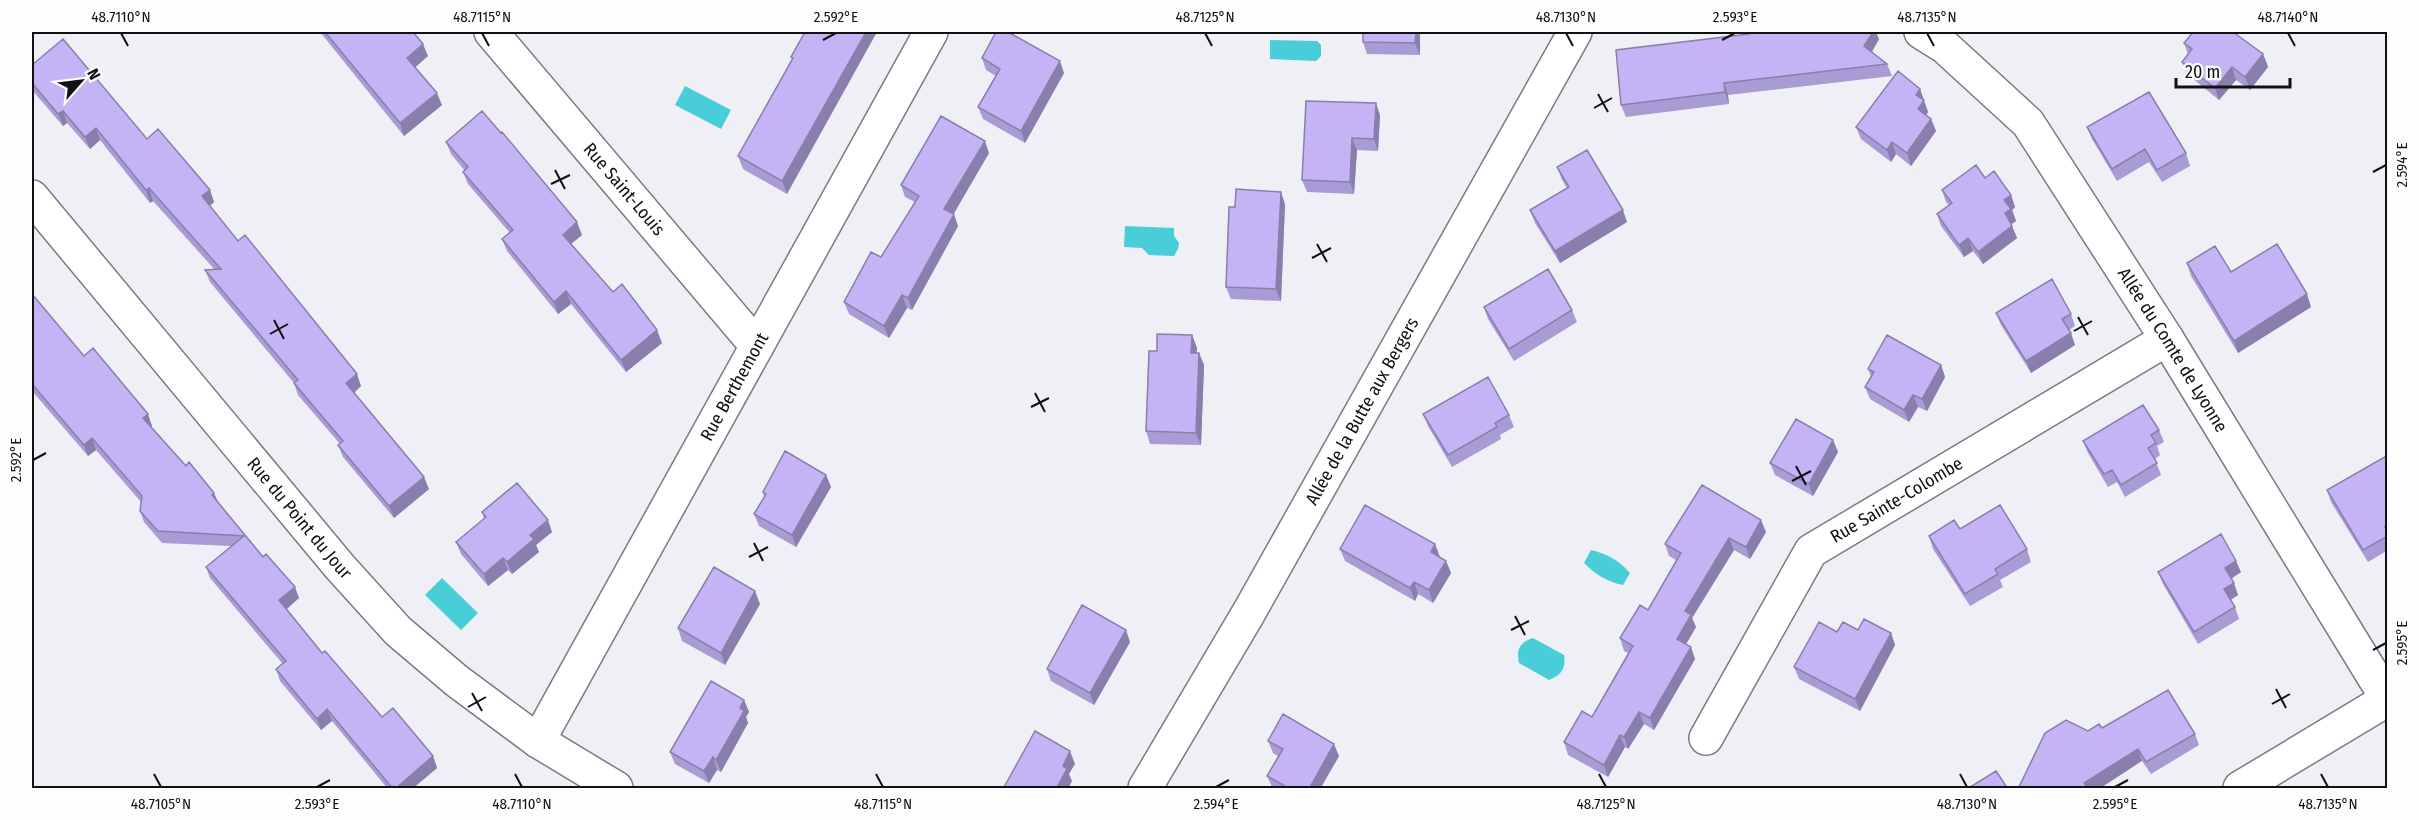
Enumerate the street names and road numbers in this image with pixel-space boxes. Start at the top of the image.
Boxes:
street label: Rue Saint-Louis [579,138,670,240]
street label: Allée du Comte de Lyonne [2113,263,2232,436]
street label: Allée de la Butte aux Bergers [1301,313,1424,509]
street label: Rue Berthemont [696,329,773,445]
street label: Rue Sainte-Colombe [1826,452,1967,548]
street label: Rue du Point du Jour [242,453,357,584]

